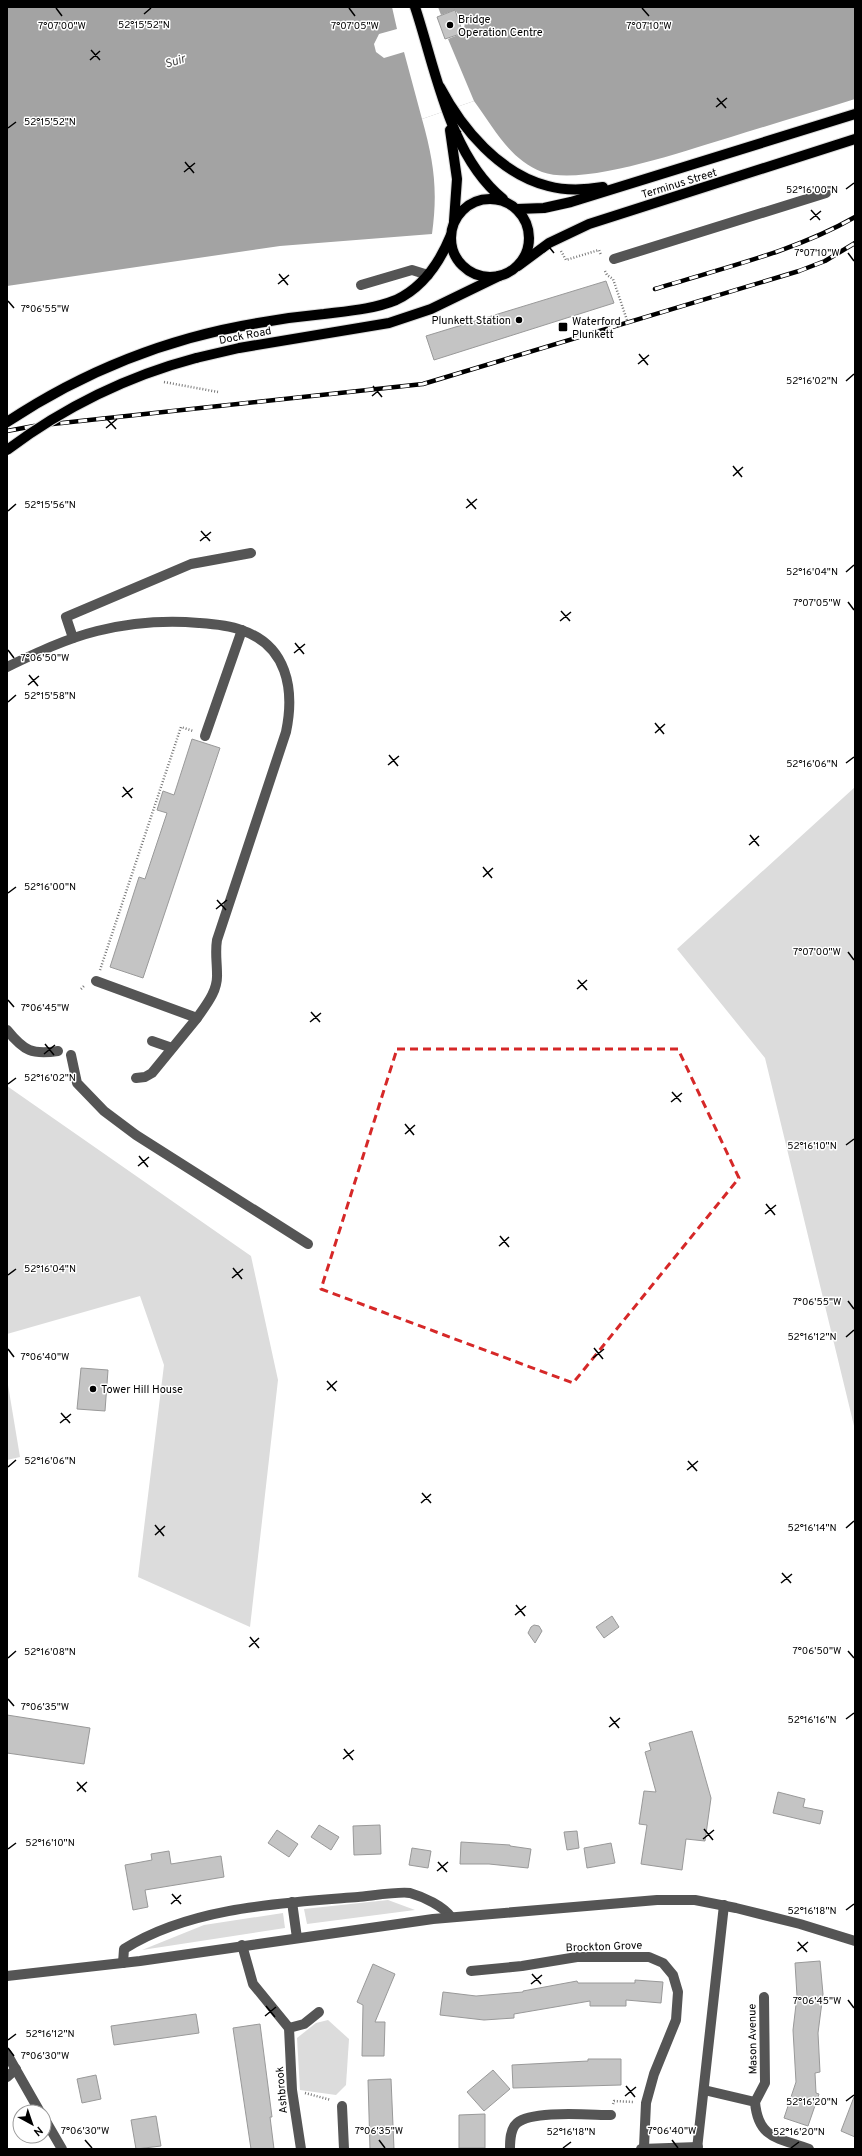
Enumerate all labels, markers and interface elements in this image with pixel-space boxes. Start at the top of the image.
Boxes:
place label: Bridge Operation Centre [458,13,543,40]
text: 52°15'52"N [118,19,170,32]
text: 7°07'00"W [38,20,86,33]
text: 7°07'05"W [331,20,379,33]
marker: Bridge Operation Centre [445,20,455,30]
text: 7°07'10"W [626,20,672,33]
water label: Suir [163,51,189,73]
text: 52°15'52"N [24,116,76,129]
street label: Terminus Street [640,166,719,202]
text: 52°16'00"N [786,184,838,197]
text: 7°07'10"W [794,247,840,260]
text: 7°06'55"W [21,303,69,316]
place label: Plunkett Station [432,314,511,328]
marker: Plunkett Station [514,315,524,325]
place label: Waterford Plunkett [572,315,621,342]
marker: Waterford Plunkett [557,321,569,333]
street label: Dock Road [218,324,273,348]
text: 52°16'02"N [786,375,838,388]
text: 52°15'56"N [24,499,76,512]
text: 52°16'04"N [786,566,838,579]
text: 7°07'05"W [793,597,841,610]
text: 7°06'50"W [21,652,69,665]
text: 52°15'58"N [24,690,76,703]
text: 52°16'06"N [786,758,838,771]
text: 52°16'00"N [24,881,76,894]
text: 7°07'00"W [793,946,841,959]
text: 7°06'45"W [21,1002,69,1015]
text: 52°16'02"N [24,1072,76,1085]
text: 52°16'10"N [787,1140,837,1153]
text: 52°16'04"N [24,1263,76,1276]
text: 7°06'55"W [793,1296,841,1309]
text: 52°16'12"N [787,1331,837,1344]
text: 7°06'40"W [21,1351,69,1364]
place label: Tower Hill House [101,1383,183,1397]
marker: Tower Hill House [88,1384,98,1394]
text: 52°16'06"N [24,1455,76,1468]
text: 52°16'14"N [787,1522,837,1535]
text: 7°06'50"W [793,1645,841,1658]
text: 52°16'08"N [24,1646,76,1659]
text: 7°06'35"W [21,1701,69,1714]
text: 52°16'16"N [787,1714,837,1727]
text: 52°16'10"N [25,1837,75,1850]
text: 52°16'18"N [787,1905,837,1918]
street label: Brockton Grove [565,1939,643,1955]
text: 7°06'45"W [793,1995,841,2008]
street label: Mason Avenue [745,2004,761,2074]
text: 52°16'12"N [25,2028,75,2041]
text: 7°06'30"W [21,2050,69,2063]
street label: Ashbrook [273,2066,291,2114]
text: 52°16'20"N [786,2096,838,2109]
north arrow [12,2104,52,2144]
text: N [30,2123,45,2139]
text: 7°06'30"W [61,2125,109,2138]
text: 7°06'35"W [355,2125,403,2138]
text: 7°06'40"W [648,2125,696,2138]
text: 52°16'18"N [546,2126,596,2139]
text: 52°16'20"N [773,2126,825,2139]

